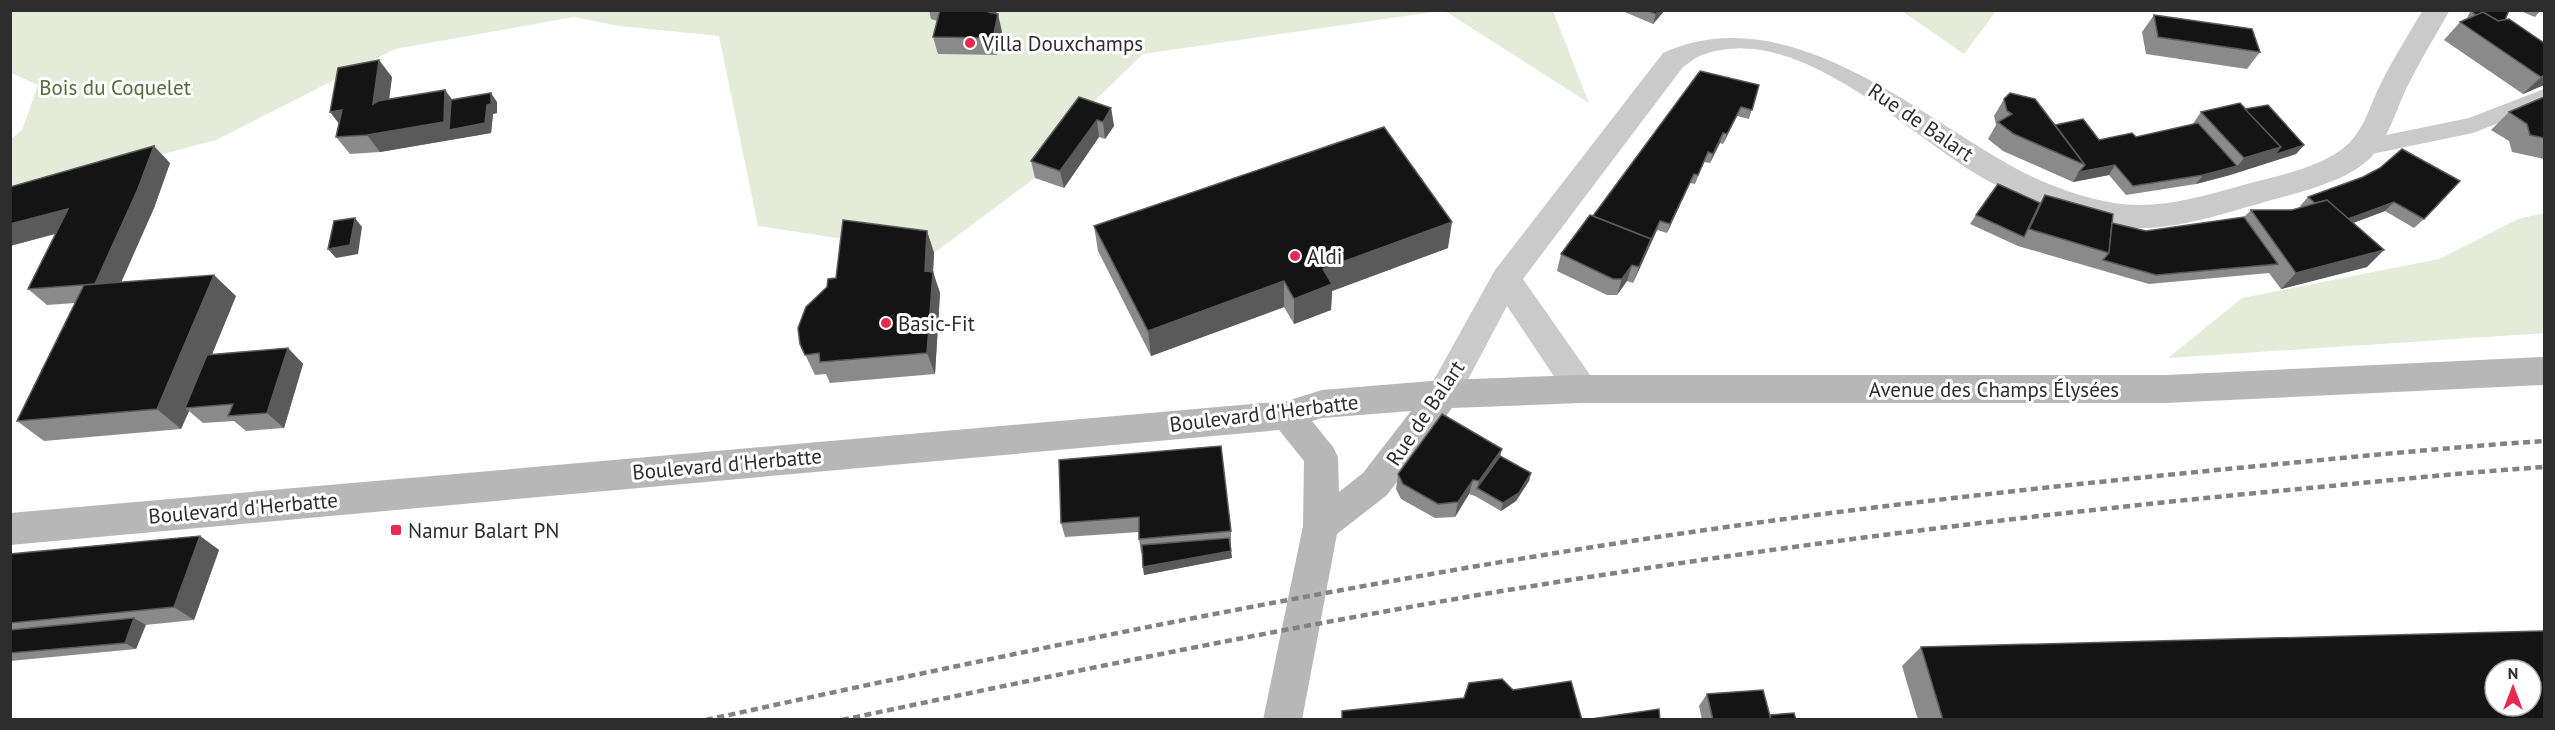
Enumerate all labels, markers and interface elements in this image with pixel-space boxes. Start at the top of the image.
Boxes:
place label: Villa Douxchamps [981,30,1143,57]
marker: Villa Douxchamps [963,36,977,50]
park label: Bois du Coquelet [39,74,191,101]
street label: Rue de Balart [1863,77,1979,167]
place label: Aldi [1307,243,1342,270]
marker: Aldi [1288,249,1302,263]
place label: Basic-Fit [898,310,975,337]
marker: Basic-Fit [879,316,893,330]
street label: Rue de Balart [1380,355,1470,471]
street label: Avenue des Champs Élysées [1869,376,2119,403]
street label: Boulevard d'Herbatte [1168,388,1360,438]
street label: Boulevard d'Herbatte [631,442,823,486]
street label: Boulevard d'Herbatte [147,486,339,530]
place label: Namur Balart PN [408,517,559,544]
marker: Namur Balart PN [389,523,403,537]
north arrow [2483,658,2543,718]
text: N [2508,663,2518,683]

